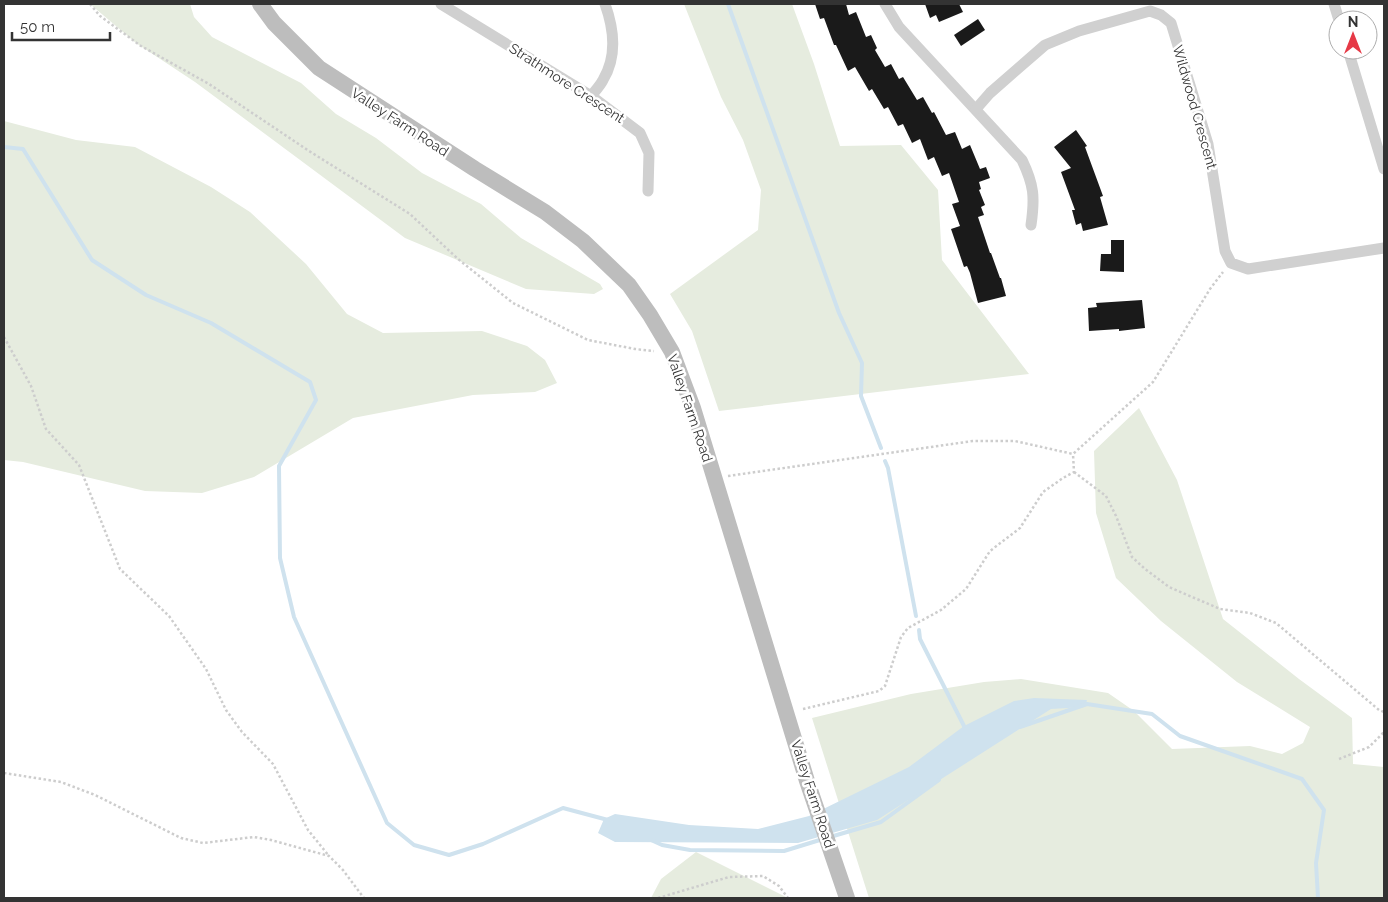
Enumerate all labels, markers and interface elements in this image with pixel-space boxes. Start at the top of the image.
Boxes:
scale bar [12,10,110,42]
north arrow [1328,10,1378,60]
text: N [1348,14,1358,30]
text: 50 m [20,18,55,36]
street label: Strathmore Crescent [506,40,628,126]
street label: Wildwood Crescent [1170,43,1220,171]
street label: Valley Farm Road [348,85,452,159]
street label: Valley Farm Road [664,352,716,464]
street label: Valley Farm Road [788,738,838,850]

